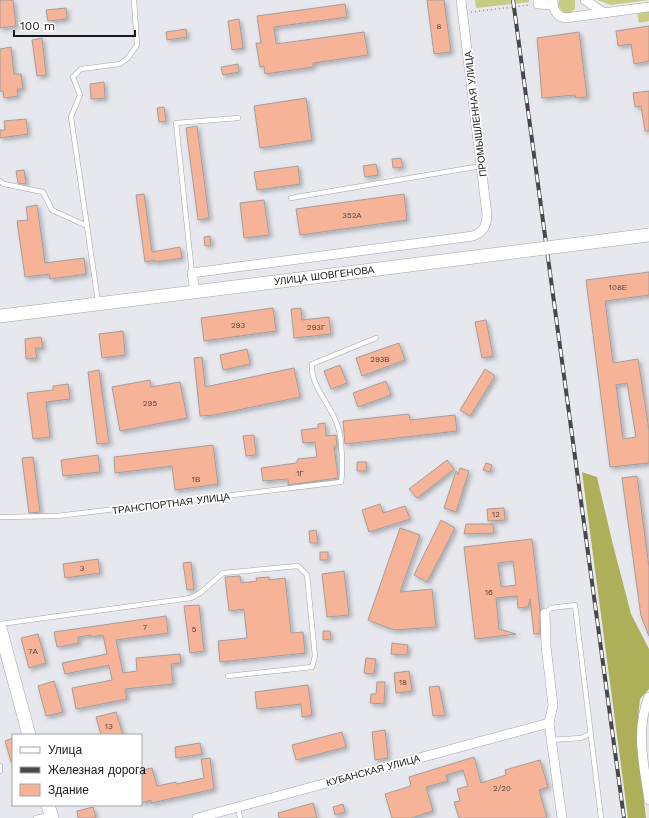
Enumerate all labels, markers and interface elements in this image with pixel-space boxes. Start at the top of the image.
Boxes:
scale bar [14,12,135,38]
text: 100 m [20,19,55,33]
house number: 8 [437,22,442,31]
street label: ПРОМЫШЛЕННАЯ УЛИЦА [462,50,489,177]
house number: 352А [342,211,362,220]
street label: УЛИЦА ШОВГЕНОВА [273,264,375,287]
house number: 108Е [609,283,627,292]
house number: 293 [231,321,245,330]
house number: 293Г [307,323,326,332]
house number: 293В [370,355,390,364]
house number: 295 [143,399,157,408]
house number: 1Г [296,469,304,478]
house number: 1В [192,475,200,484]
street label: ТРАНСПОРТНАЯ УЛИЦА [111,491,231,516]
house number: 12 [492,510,500,519]
house number: 3 [80,564,85,573]
house number: 16 [485,588,493,597]
house number: 7 [143,623,148,632]
house number: 5 [192,625,197,634]
house number: 7А [28,647,39,656]
house number: 18 [399,678,407,687]
house number: 13 [105,722,113,731]
legend [12,734,142,806]
text: Улица [48,743,82,757]
street label: КУБАНСКАЯ УЛИЦА [325,753,422,788]
text: Железная дорога [48,763,146,777]
text: Здание [48,783,89,797]
house number: 2/20 [493,784,511,793]

